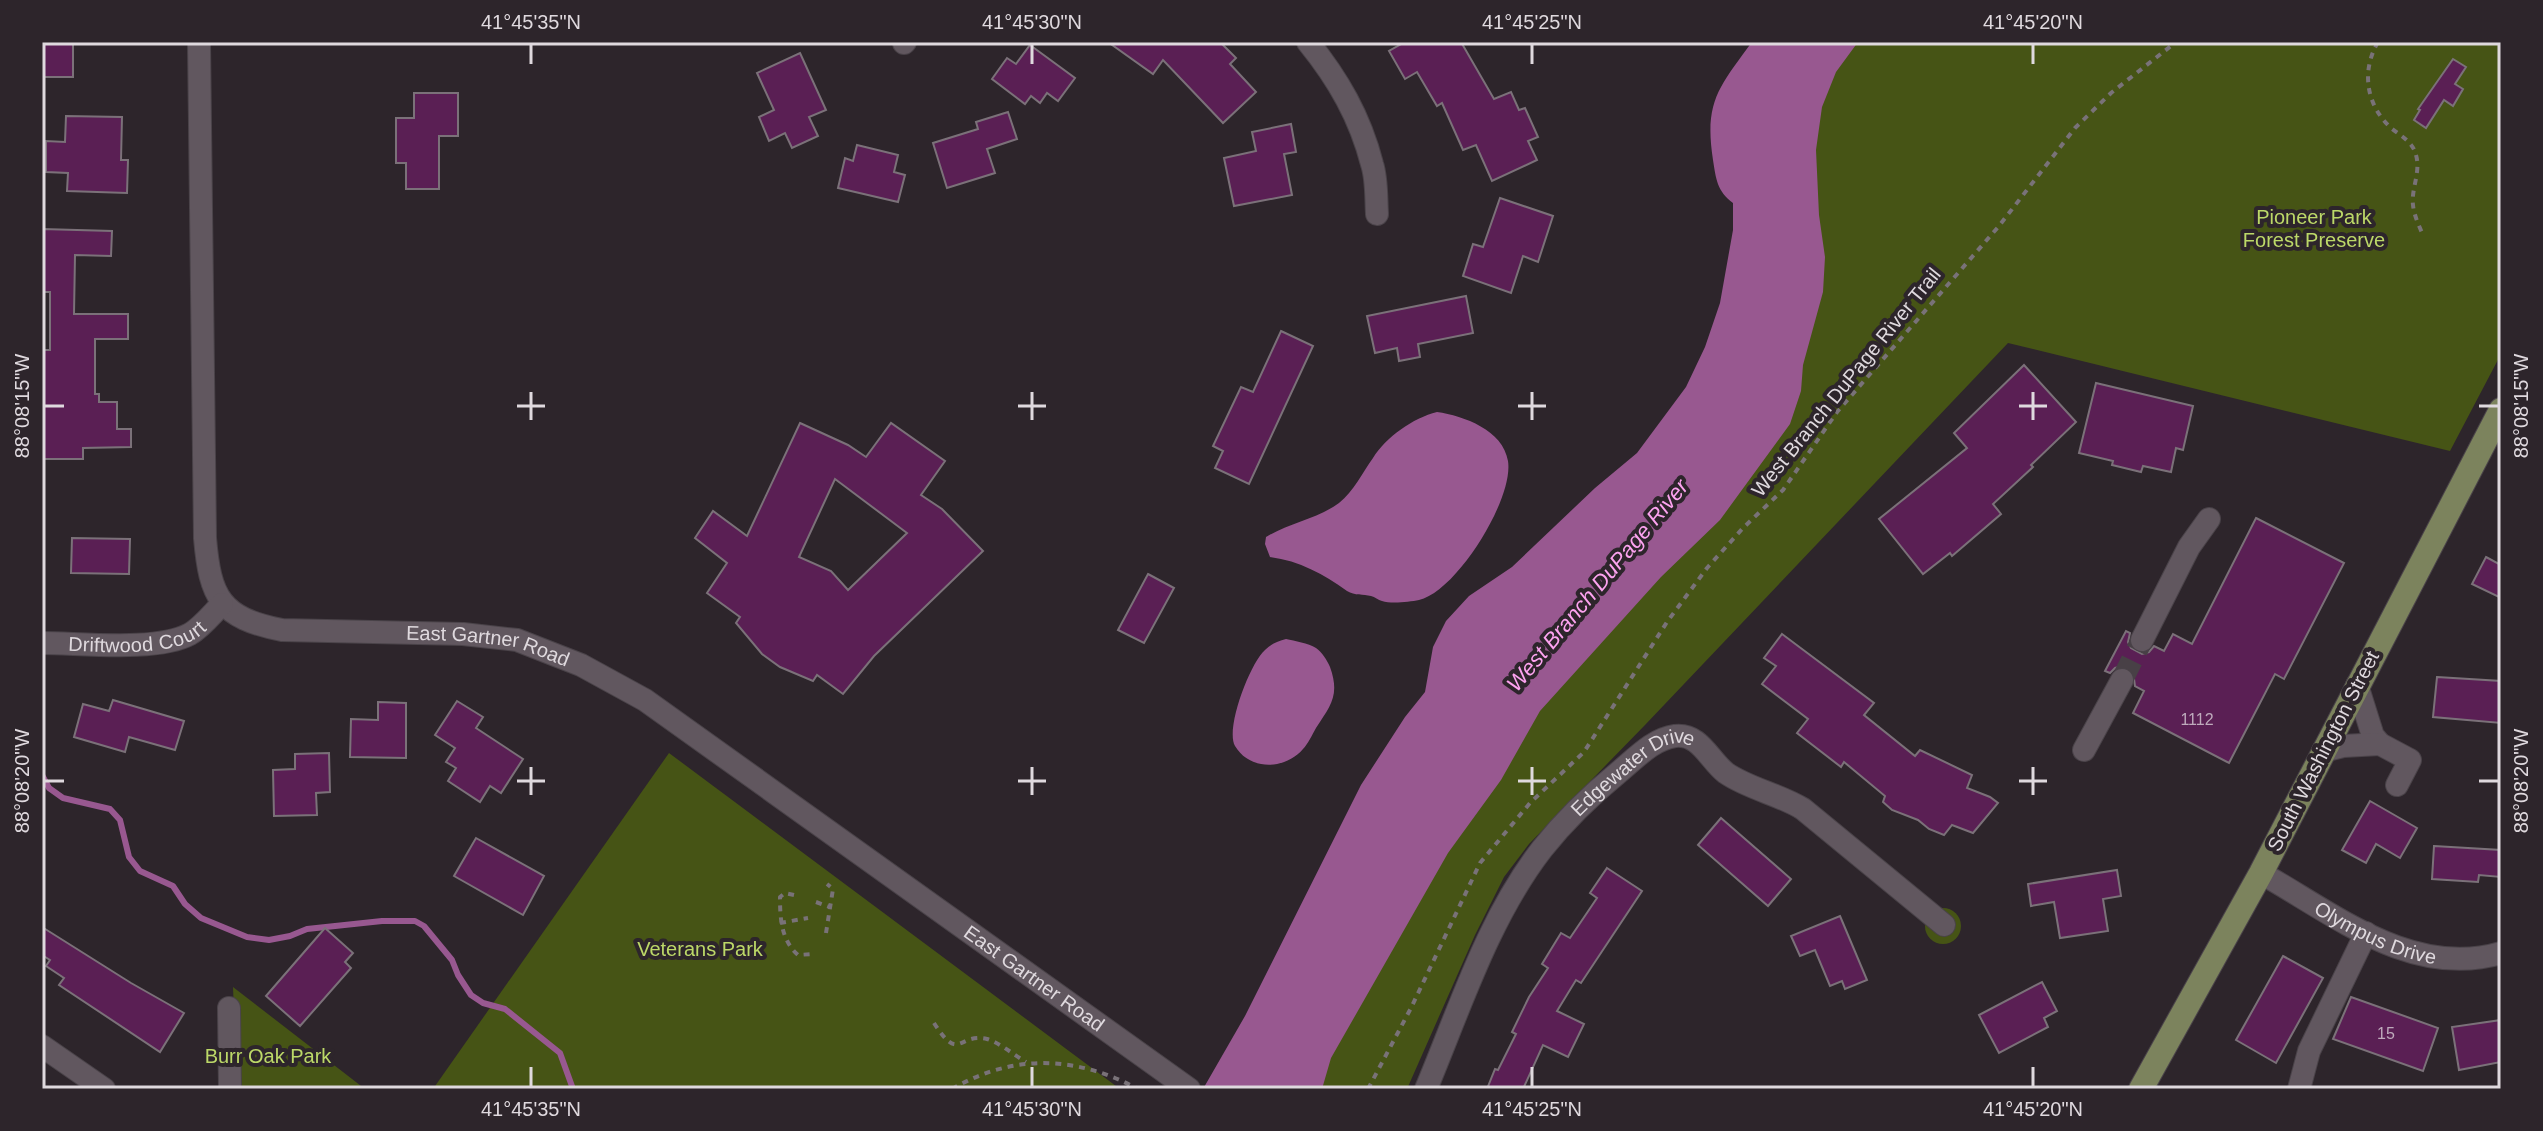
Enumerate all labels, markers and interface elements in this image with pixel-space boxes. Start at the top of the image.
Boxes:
text: 41°45'35"N [481,11,581,33]
text: 41°45'30"N [982,11,1082,33]
text: 41°45'25"N [1482,11,1582,33]
text: 41°45'20"N [1983,11,2083,33]
park label: Pioneer Park Forest Preserve [2243,206,2385,251]
street label: West Branch DuPage River Trail [1747,263,1945,501]
text: 88°08'15"W [11,354,33,458]
text: 88°08'15"W [2510,354,2532,458]
water label: West Branch DuPage River [1501,473,1694,696]
street label: Driftwood Court [68,616,210,656]
street label: East Gartner Road [406,622,573,670]
street label: South Washington Street [2263,647,2383,855]
house number: 1112 [2180,711,2214,728]
street label: Edgewater Drive [1566,725,1698,820]
text: 88°08'20"W [11,729,33,833]
text: 88°08'20"W [2510,729,2532,833]
street label: Olympus Drive [2311,897,2438,968]
street label: East Gartner Road [960,921,1108,1036]
park label: Veterans Park [637,938,764,960]
house number: 15 [2377,1025,2395,1042]
park label: Burr Oak Park [205,1045,332,1067]
text: 41°45'35"N [481,1098,581,1120]
text: 41°45'30"N [982,1098,1082,1120]
text: 41°45'25"N [1482,1098,1582,1120]
text: 41°45'20"N [1983,1098,2083,1120]

